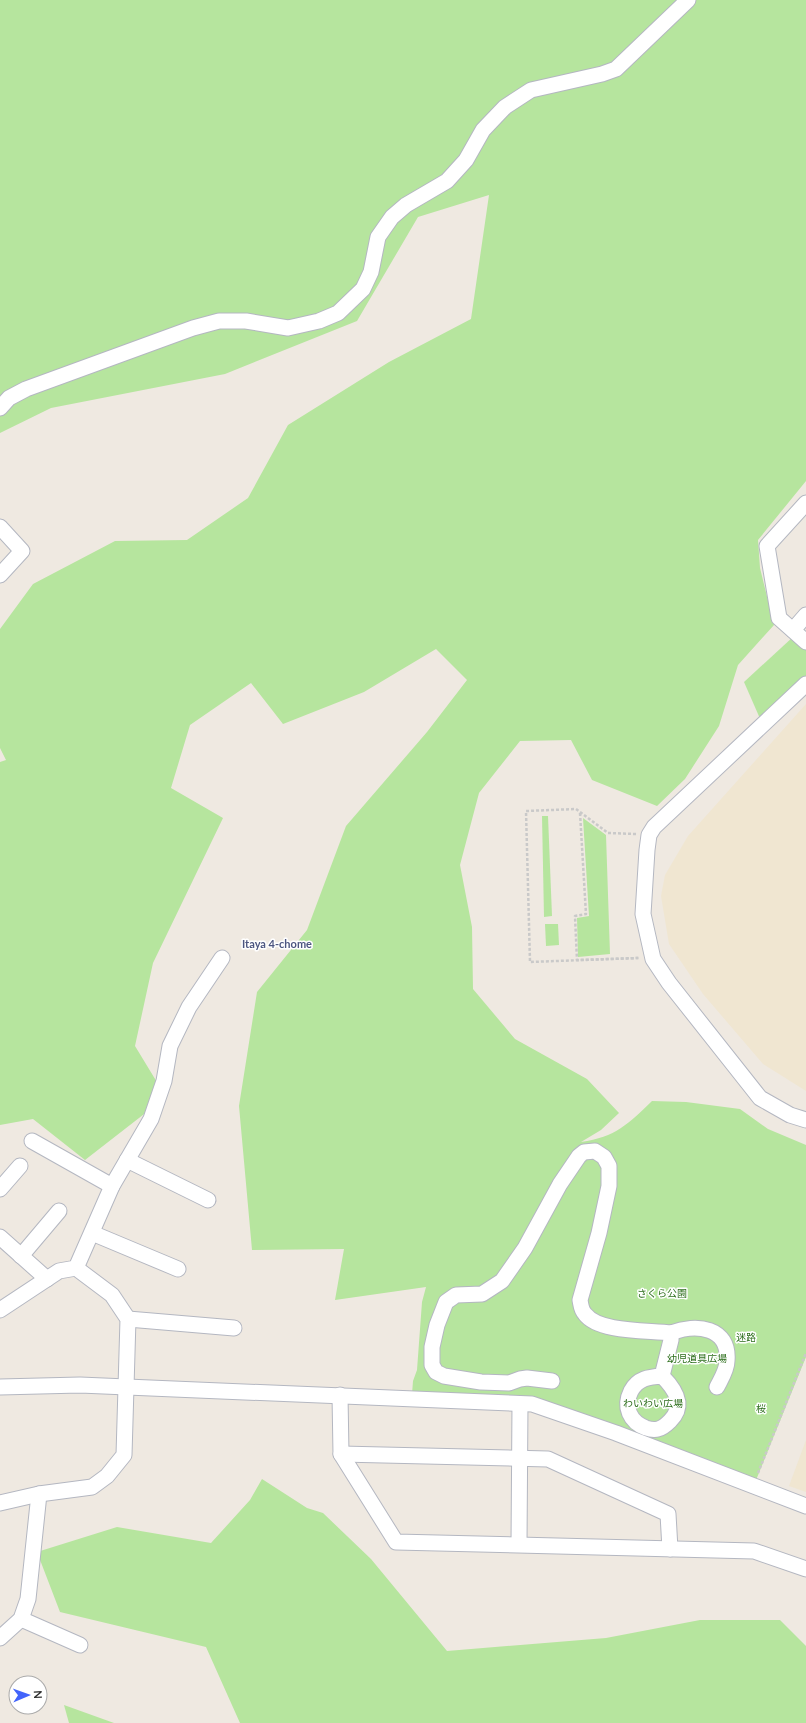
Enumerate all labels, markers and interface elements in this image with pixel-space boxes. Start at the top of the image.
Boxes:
district label: Itaya 4-chome [242,937,312,950]
park label: さくら公園 [637,1287,687,1299]
park label: 迷路 [736,1331,756,1343]
park label: 幼児道具広場 [667,1352,727,1364]
park label: わいわい広場 [623,1397,683,1409]
park label: 桜 [756,1402,766,1414]
north arrow [8,1675,48,1715]
text: N [32,1690,45,1699]

